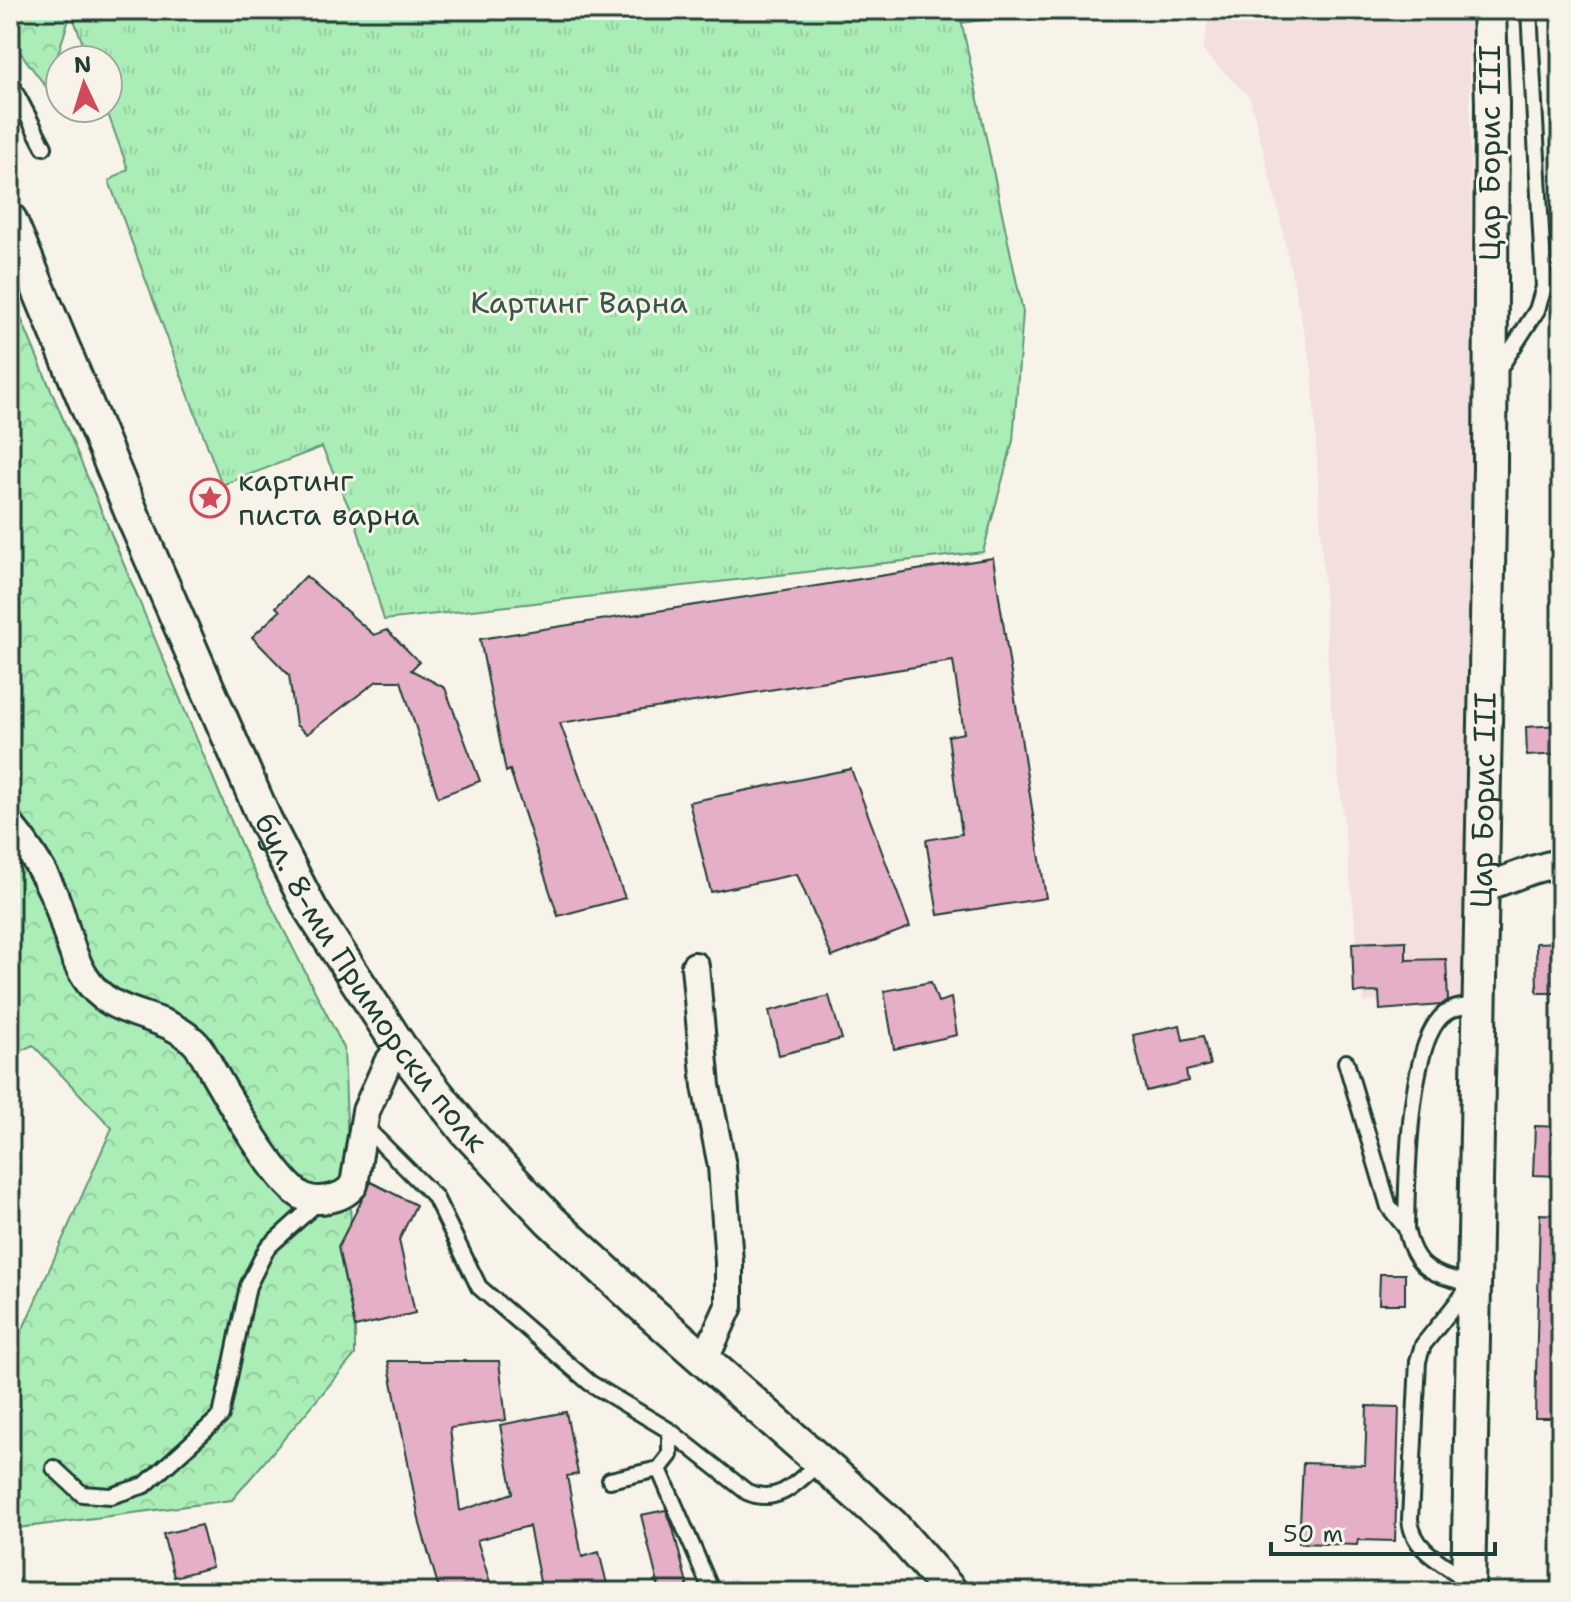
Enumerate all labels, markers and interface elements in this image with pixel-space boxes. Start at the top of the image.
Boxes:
north arrow [44,44,124,124]
street label: Цар Борис III [1469,45,1510,261]
text: N [73,49,92,80]
park label: Картинг Варна [470,282,688,323]
place label: картинг писта варна [238,460,420,535]
place icon: картинг писта варна [189,477,231,519]
street label: Цар Борис III [1460,691,1506,909]
street label: бул. 8-ми Приморски полк [245,806,497,1161]
scale bar [1271,1506,1495,1556]
text: 50 m [1283,1518,1343,1550]

